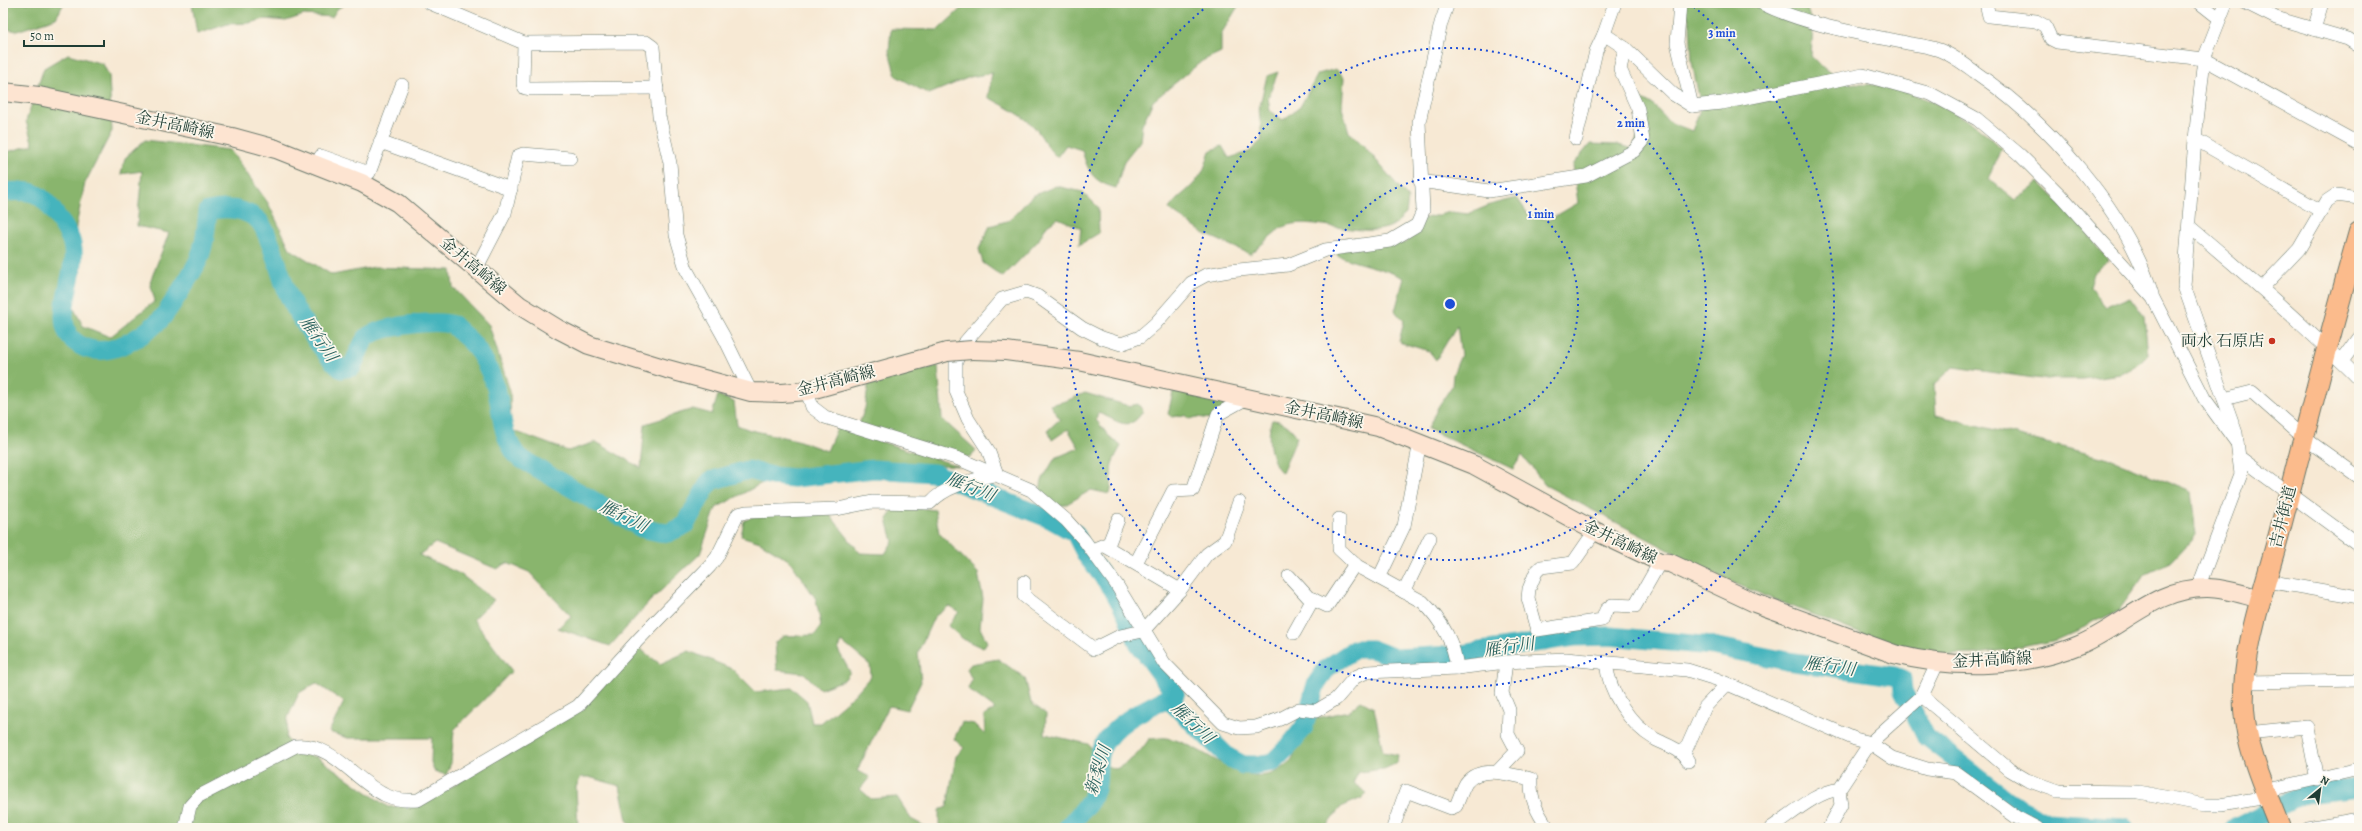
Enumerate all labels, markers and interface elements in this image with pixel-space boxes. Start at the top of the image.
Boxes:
scale bar [24,22,104,48]
text: 3 min [1708,25,1736,41]
text: 50 m [30,28,54,44]
street label: 金井高崎線 [134,106,216,144]
text: 2 min [1617,115,1645,131]
text: 1 min [1528,206,1555,222]
street label: 金井高崎線 [435,232,511,300]
centre of rings [1443,297,1457,311]
water label: 雁行川 [295,312,344,368]
place label: 両水 石原店 [2181,330,2264,352]
marker: 両水 石原店 [2267,336,2277,346]
street label: 金井高崎線 [795,361,877,401]
street label: 金井高崎線 [1283,396,1365,434]
water label: 雁行川 [943,467,1001,508]
street label: 吉井街道 [2265,483,2301,551]
water label: 雁行川 [596,494,654,538]
street label: 金井高崎線 [1579,515,1661,569]
water label: 雁行川 [1482,632,1538,662]
street label: 金井高崎線 [1951,647,2033,673]
water label: 雁行川 [1803,651,1859,681]
water label: 雁行川 [1167,697,1221,750]
water label: 新梨川 [1080,740,1117,798]
north arrow [2300,769,2340,809]
text: N [2317,772,2332,789]

